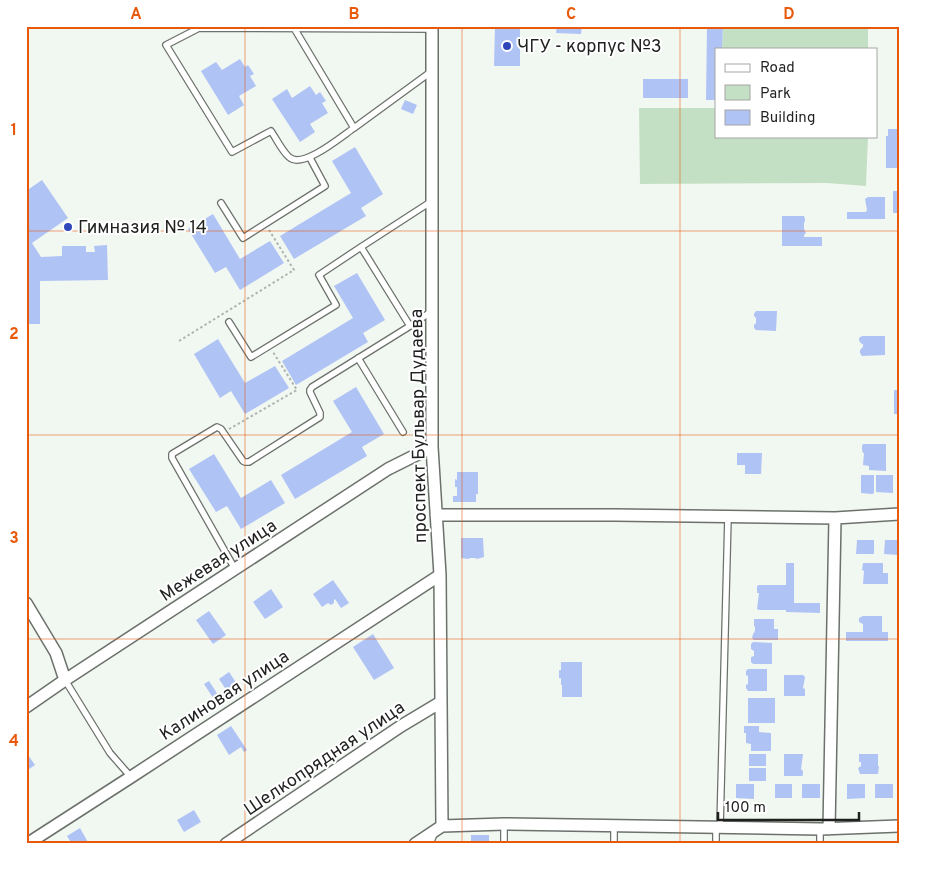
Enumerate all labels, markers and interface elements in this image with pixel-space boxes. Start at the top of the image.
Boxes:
text: A [130,5,142,25]
text: B [348,5,360,25]
text: C [566,5,576,25]
text: D [783,5,795,25]
place label: ЧГУ - корпус №3 [517,36,662,59]
marker: ЧГУ - корпус №3 [501,40,513,52]
legend [715,48,878,138]
text: Road [760,59,795,78]
text: Park [760,85,791,104]
text: Building [760,109,815,128]
text: 1 [11,121,17,141]
place label: Гимназия № 14 [78,217,207,240]
marker: Гимназия № 14 [62,221,74,233]
street label: проспект Бульвар Дудаева [406,309,433,543]
text: 2 [9,325,19,345]
street label: Межевая улица [156,515,282,608]
text: 3 [9,529,19,549]
street label: Калиновая улица [156,646,294,747]
street label: Шелкопрядная улица [240,697,410,822]
text: 4 [9,732,19,752]
scale bar [718,790,859,822]
text: 100 m [725,799,766,818]

